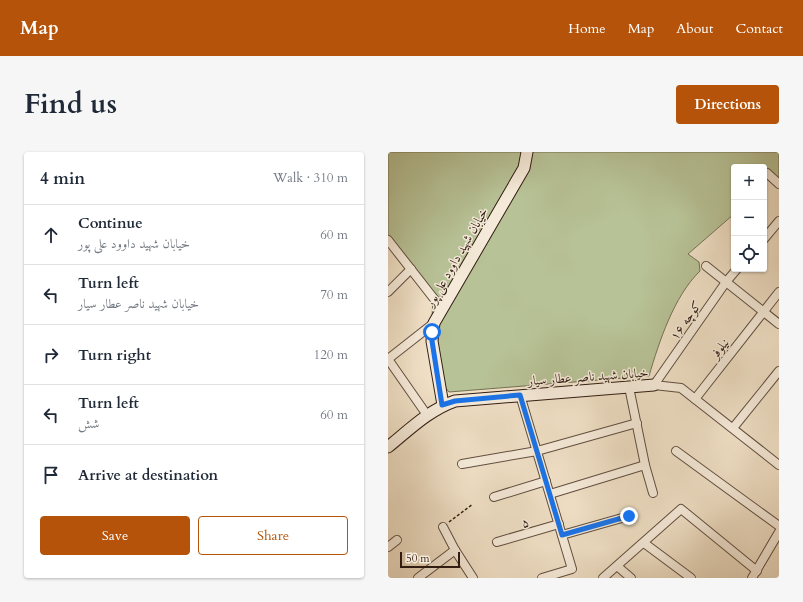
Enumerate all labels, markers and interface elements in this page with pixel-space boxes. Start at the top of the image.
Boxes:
text: Map [20,15,59,41]
text: Home [568,19,606,38]
text: Map [628,19,654,38]
text: About [676,19,713,38]
text: Contact [735,19,783,38]
text: Find us [24,85,117,123]
button: Directions [676,85,779,124]
map controls [731,164,767,272]
button: + [731,164,767,200]
text: 4 min [40,167,85,190]
text: Walk · 310 m [273,169,348,187]
button: − [731,200,767,236]
street label: خیابان شهید داوود علی پور [420,204,494,313]
text: Continue [78,213,143,233]
icon: ahead [40,224,62,246]
text: 60 m [320,226,348,244]
text: خیابان شهید داوود علی پور [78,235,190,253]
button: locate [731,236,767,272]
text: Turn left [78,273,139,293]
icon: left [40,284,62,306]
text: 70 m [320,286,348,304]
text: خیابان شهید ناصر عطار سیار [78,295,199,313]
street label: کوچه ۱۶ [666,297,706,344]
route start [423,323,441,341]
street label: نیلوفر [705,335,733,364]
icon: right [40,344,62,366]
text: Turn right [78,345,151,365]
text: 120 m [314,346,348,364]
street label: خیابان شهید ناصر عطار سیار [525,364,649,390]
text: Turn left [78,393,139,413]
icon: left [40,404,62,426]
text: 60 m [320,406,348,424]
text: شش [78,415,99,433]
icon: arrive [40,464,62,486]
text: Arrive at destination [78,465,218,485]
route end [620,507,638,525]
street label: ۵ [519,513,531,533]
button: Save [40,516,190,555]
button: Share [198,516,348,555]
scale bar [400,550,460,569]
text: 50 m [406,551,430,566]

